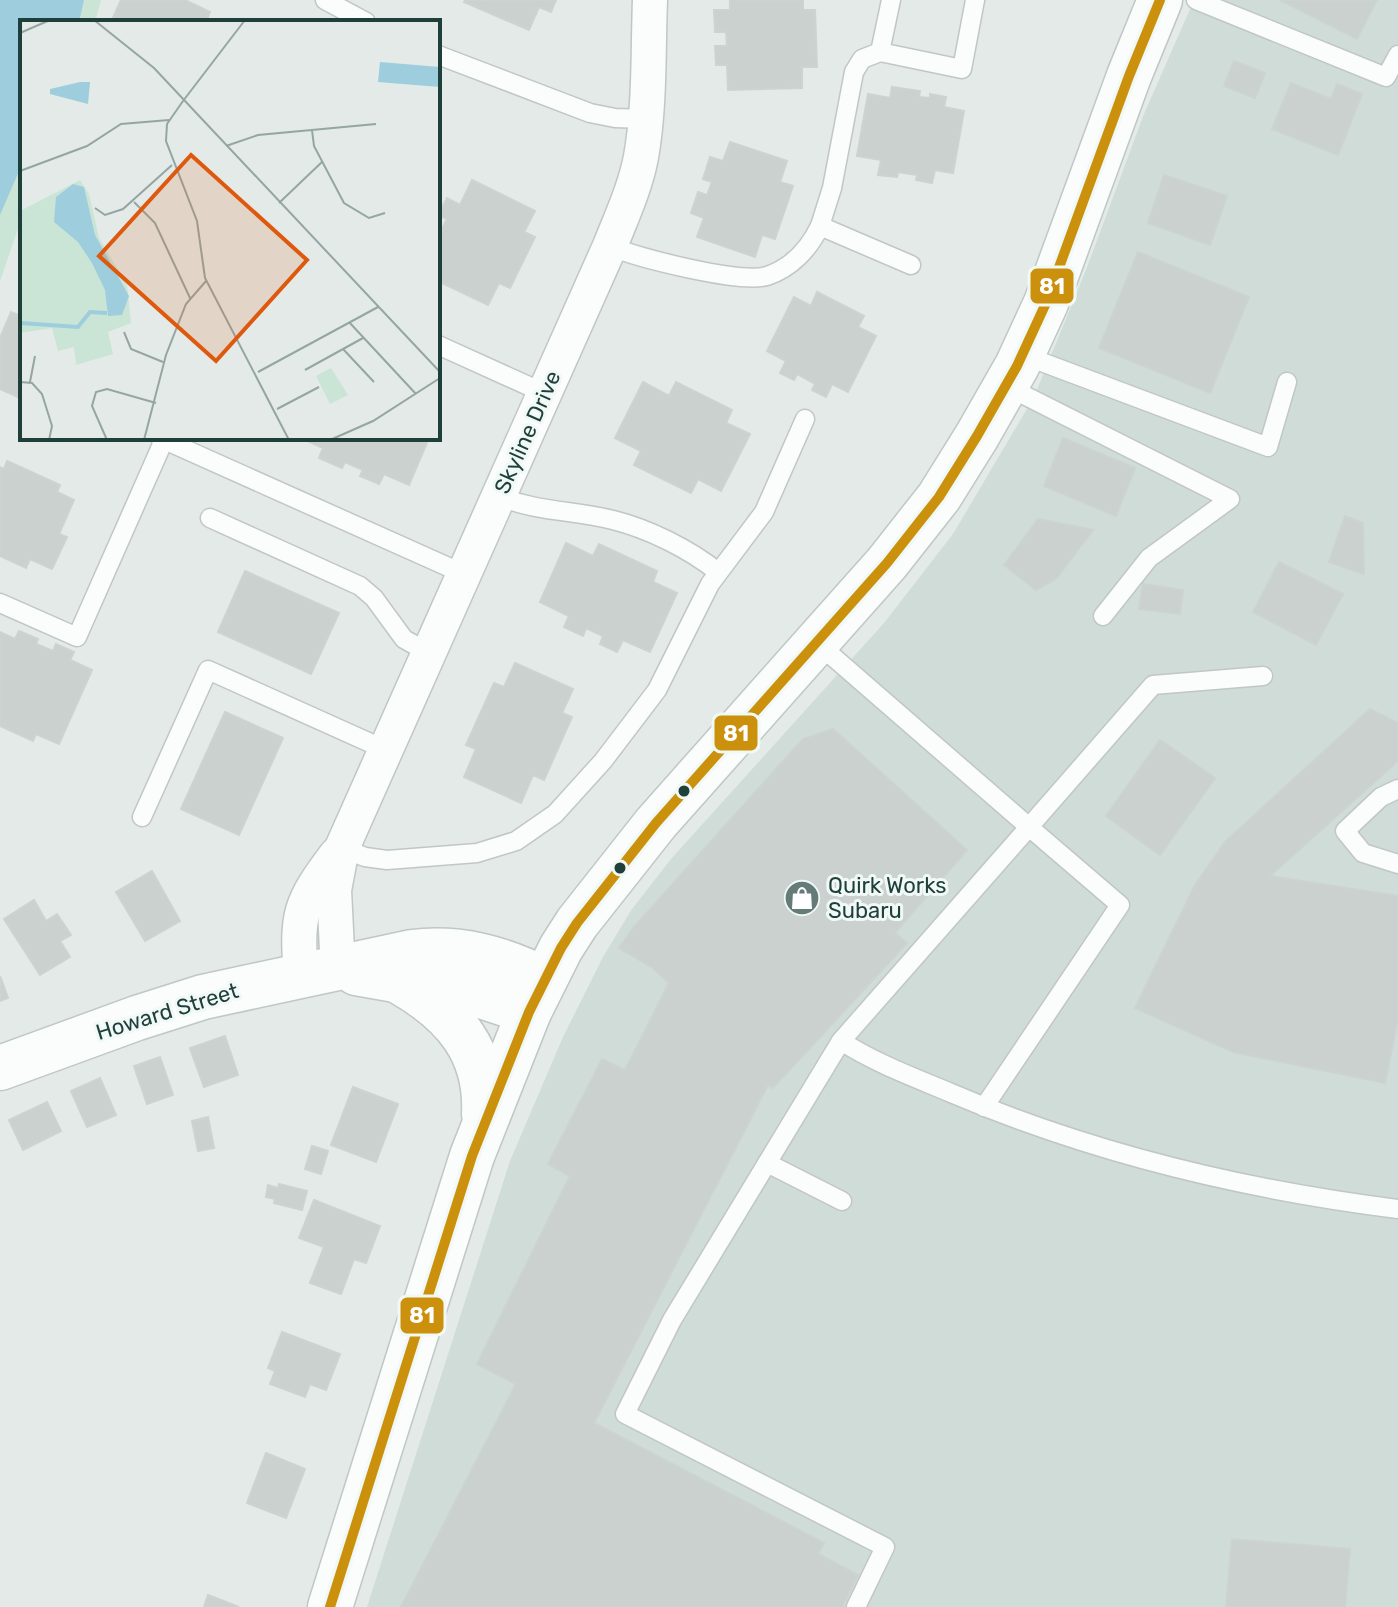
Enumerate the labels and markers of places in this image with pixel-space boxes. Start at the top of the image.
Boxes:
unlabelled marker [676,783,692,799]
unlabelled marker [612,860,628,876]
place label: Quirk Works Subaru [828,872,947,924]
shop icon: Quirk Works Subaru [783,879,821,917]

